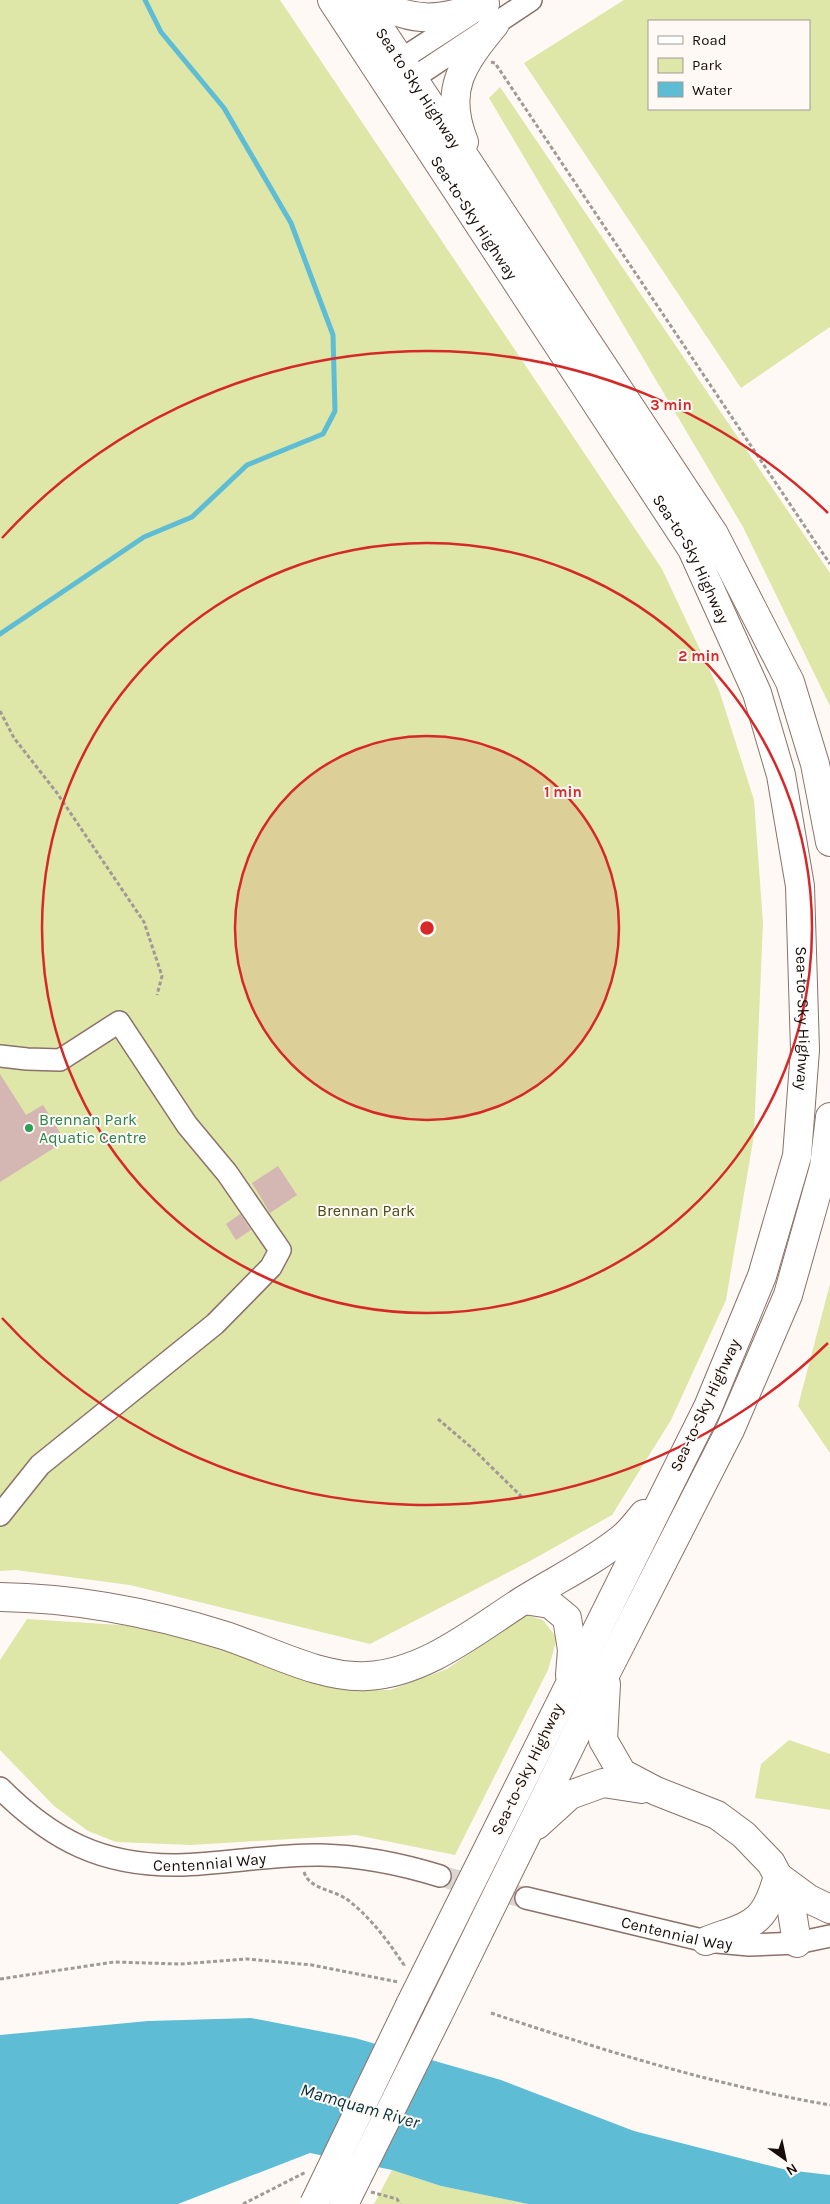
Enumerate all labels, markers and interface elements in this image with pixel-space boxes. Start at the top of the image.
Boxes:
legend [648,20,810,110]
street label: Sea to Sky Highway [372,24,466,152]
text: Road [692,31,727,49]
text: Park [692,56,722,74]
text: Water [692,81,733,99]
street label: Sea-to-Sky Highway [427,152,522,283]
text: 3 min [650,396,692,414]
street label: Sea-to-Sky Highway [649,491,734,627]
text: 2 min [678,647,720,665]
text: 1 min [544,783,582,801]
centre of rings [418,919,436,937]
street label: Sea-to-Sky Highway [792,946,815,1092]
place label: Brennan Park Aquatic Centre [39,1110,147,1147]
marker: Brennan Park Aquatic Centre [23,1122,35,1134]
park label: Brennan Park [317,1201,415,1220]
street label: Sea-to-Sky Highway [666,1335,744,1474]
street label: Sea-to-Sky Highway [487,1700,567,1838]
street label: Centennial Way [153,1848,268,1875]
street label: Centennial Way [619,1912,734,1953]
water label: Mamquam River [298,2079,423,2134]
north arrow [760,2134,810,2184]
text: N [783,2160,801,2179]

